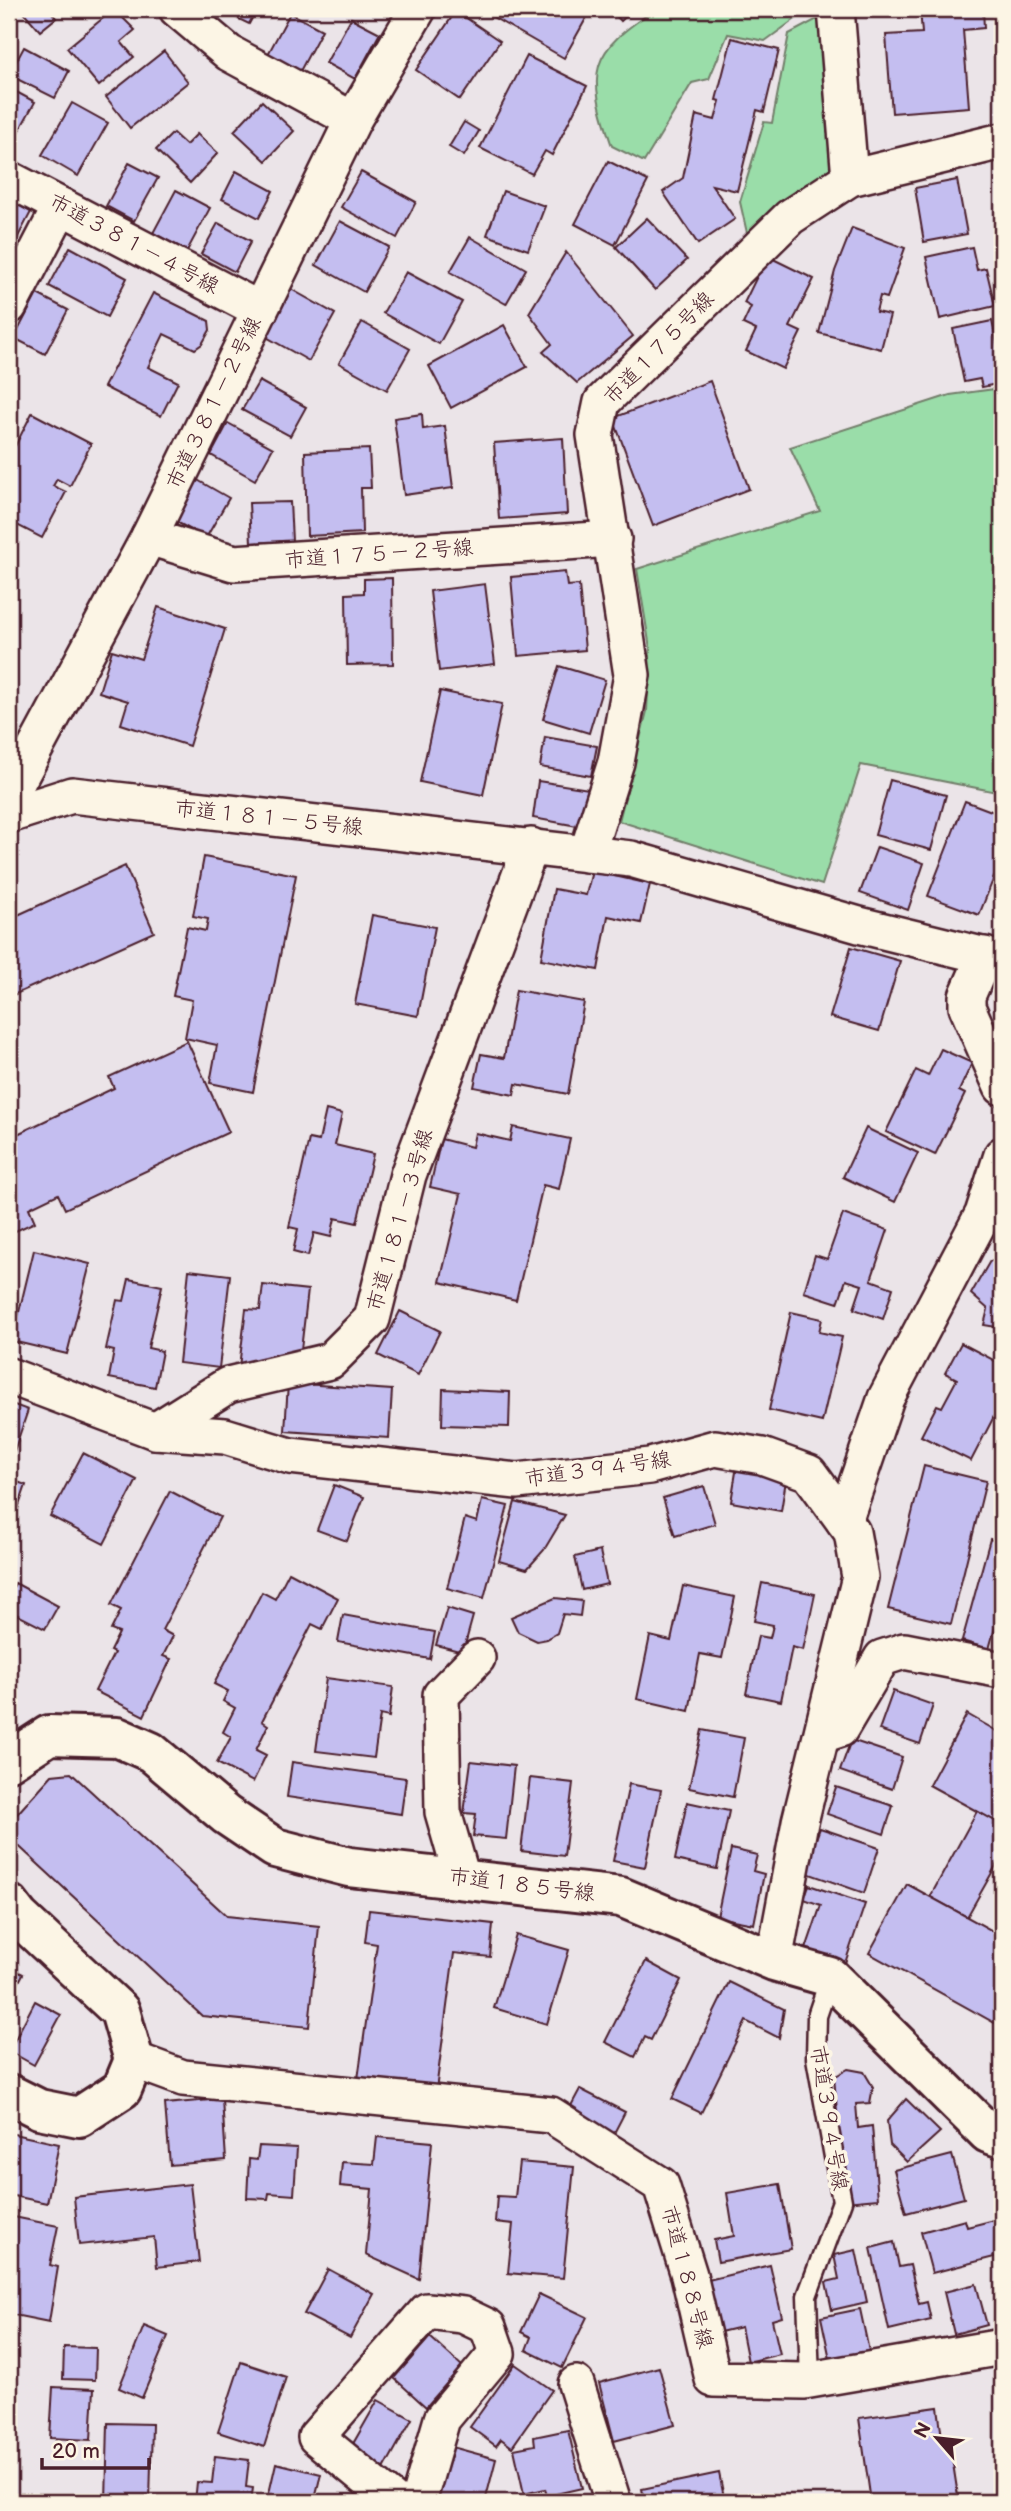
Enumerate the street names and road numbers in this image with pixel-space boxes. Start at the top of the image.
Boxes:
street label: 市道３８１－４号線 [45,189,223,299]
street label: 市道１７５号線 [599,286,719,410]
street label: 市道３８１－２号線 [161,313,267,493]
street label: 市道１７５－２号線 [284,535,474,573]
street label: 市道１８１－５号線 [174,796,364,840]
street label: 市道１８１－３号線 [362,1126,438,1314]
street label: 市道３９４号線 [523,1446,673,1492]
street label: 市道１８５号線 [448,1864,596,1906]
street label: 市道３９４号線 [805,2043,853,2193]
street label: 市道１８８号線 [656,2203,718,2351]

